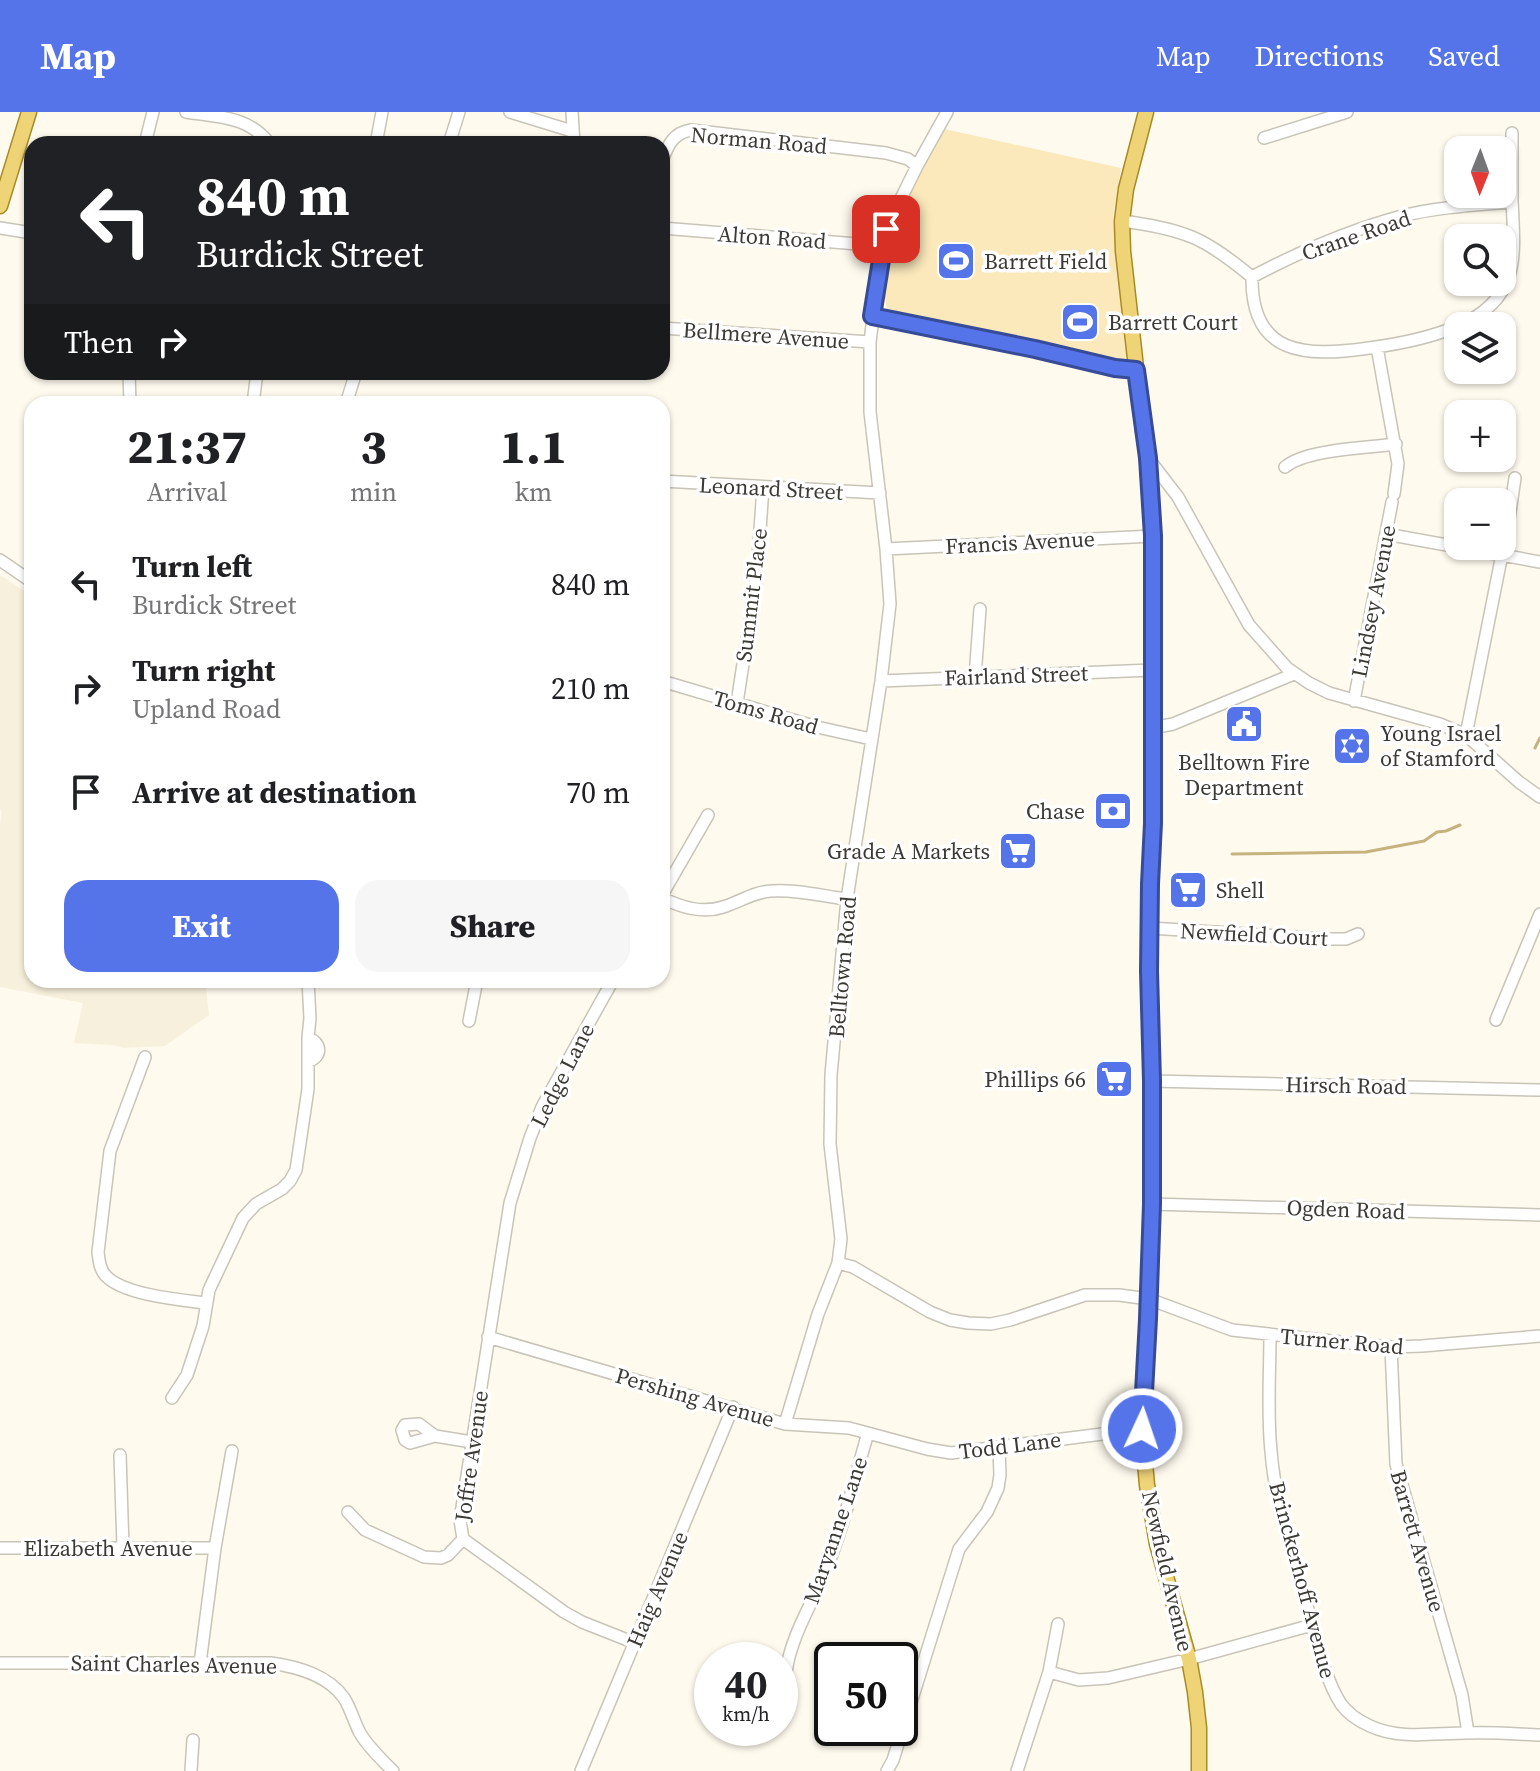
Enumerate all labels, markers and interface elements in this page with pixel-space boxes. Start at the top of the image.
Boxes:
text: Map [40,30,116,82]
text: Map [1156,37,1211,75]
text: Directions [1255,37,1384,75]
text: Saved [1428,37,1500,75]
street label: Norman Road [690,119,829,161]
north arrow [1444,136,1516,208]
map controls [1444,136,1516,560]
text: 840 m [196,157,350,234]
icon: left [64,168,168,272]
pin [852,195,920,263]
street label: Crane Road [1297,202,1415,268]
icon: arrive [864,207,908,251]
street label: Alton Road [717,218,828,256]
button: search [1444,224,1516,296]
text: Burdick Street [196,230,423,279]
sports icon: Barrett Field [935,240,977,282]
place label: Barrett Field [984,246,1108,276]
sports icon: Barrett Court [1059,301,1101,343]
place label: Barrett Court [1108,307,1238,337]
button: layers [1444,312,1516,384]
street label: Bellmere Avenue [682,314,850,356]
icon: right [150,320,194,364]
text: Then [64,322,134,363]
button: + [1444,400,1516,472]
text: 21:37 [127,413,247,479]
text: 3 [360,413,387,479]
text: 1.1 [500,413,567,479]
street label: Leonard Street [698,469,845,507]
text: Arrival [147,474,227,510]
text: min [350,474,397,510]
text: km [515,474,552,510]
button: − [1444,488,1516,560]
street label: Lindsey Avenue [1344,522,1402,680]
street label: Francis Avenue [944,523,1096,561]
street label: Summit Place [728,526,774,664]
text: Turn left [132,546,252,587]
icon: left [64,562,108,606]
text: 840 m [551,564,630,605]
text: Burdick Street [132,587,296,623]
text: Turn right [132,650,275,691]
street label: Fairland Street [944,657,1089,693]
icon: right [64,666,108,710]
text: 210 m [551,668,630,709]
street label: Toms Road [710,683,823,741]
text: Upland Road [132,691,281,727]
public building icon: Belltown Fire Department [1223,703,1265,745]
place label: Young Israel of Stamford [1380,718,1502,773]
synagogue icon: Young Israel of Stamford [1331,725,1373,767]
place label: Belltown Fire Department [1178,747,1310,802]
icon: arrive [64,770,108,814]
text: Arrive at destination [132,772,417,813]
text: 70 m [566,772,630,813]
bank icon: Chase [1092,790,1134,832]
place label: Chase [1026,796,1085,826]
supermarket icon: Grade A Markets [997,830,1039,872]
place label: Grade A Markets [827,836,990,866]
supermarket icon: Shell [1167,869,1209,911]
place label: Shell [1216,875,1264,905]
button: Exit [64,880,339,972]
button: Share [355,880,630,972]
street label: Belltown Road [821,894,863,1039]
street label: Newfield Court [1179,915,1329,953]
street label: Ledge Lane [523,1018,601,1132]
supermarket icon: Phillips 66 [1093,1058,1135,1100]
place label: Phillips 66 [984,1064,1086,1094]
street label: Hirsch Road [1285,1069,1407,1101]
street label: Ogden Road [1286,1192,1406,1226]
street label: Turner Road [1279,1321,1405,1361]
street label: Pershing Avenue [612,1360,778,1434]
position arrow [1100,1387,1184,1471]
street label: Joffre Avenue [447,1389,495,1524]
street label: Todd Lane [957,1424,1063,1466]
street label: Maryanne Lane [796,1452,874,1608]
street label: Barrett Avenue [1383,1467,1453,1615]
street label: Brinckerhoff Avenue [1262,1478,1344,1682]
street label: Newfield Avenue [1135,1488,1201,1654]
street label: Haig Avenue [619,1526,695,1652]
street label: Elizabeth Avenue [23,1533,193,1563]
speed limit sign: 50 [814,1642,918,1746]
street label: Saint Charles Avenue [71,1647,277,1681]
text: 40 [724,1657,768,1711]
text: km/h [722,1700,770,1728]

